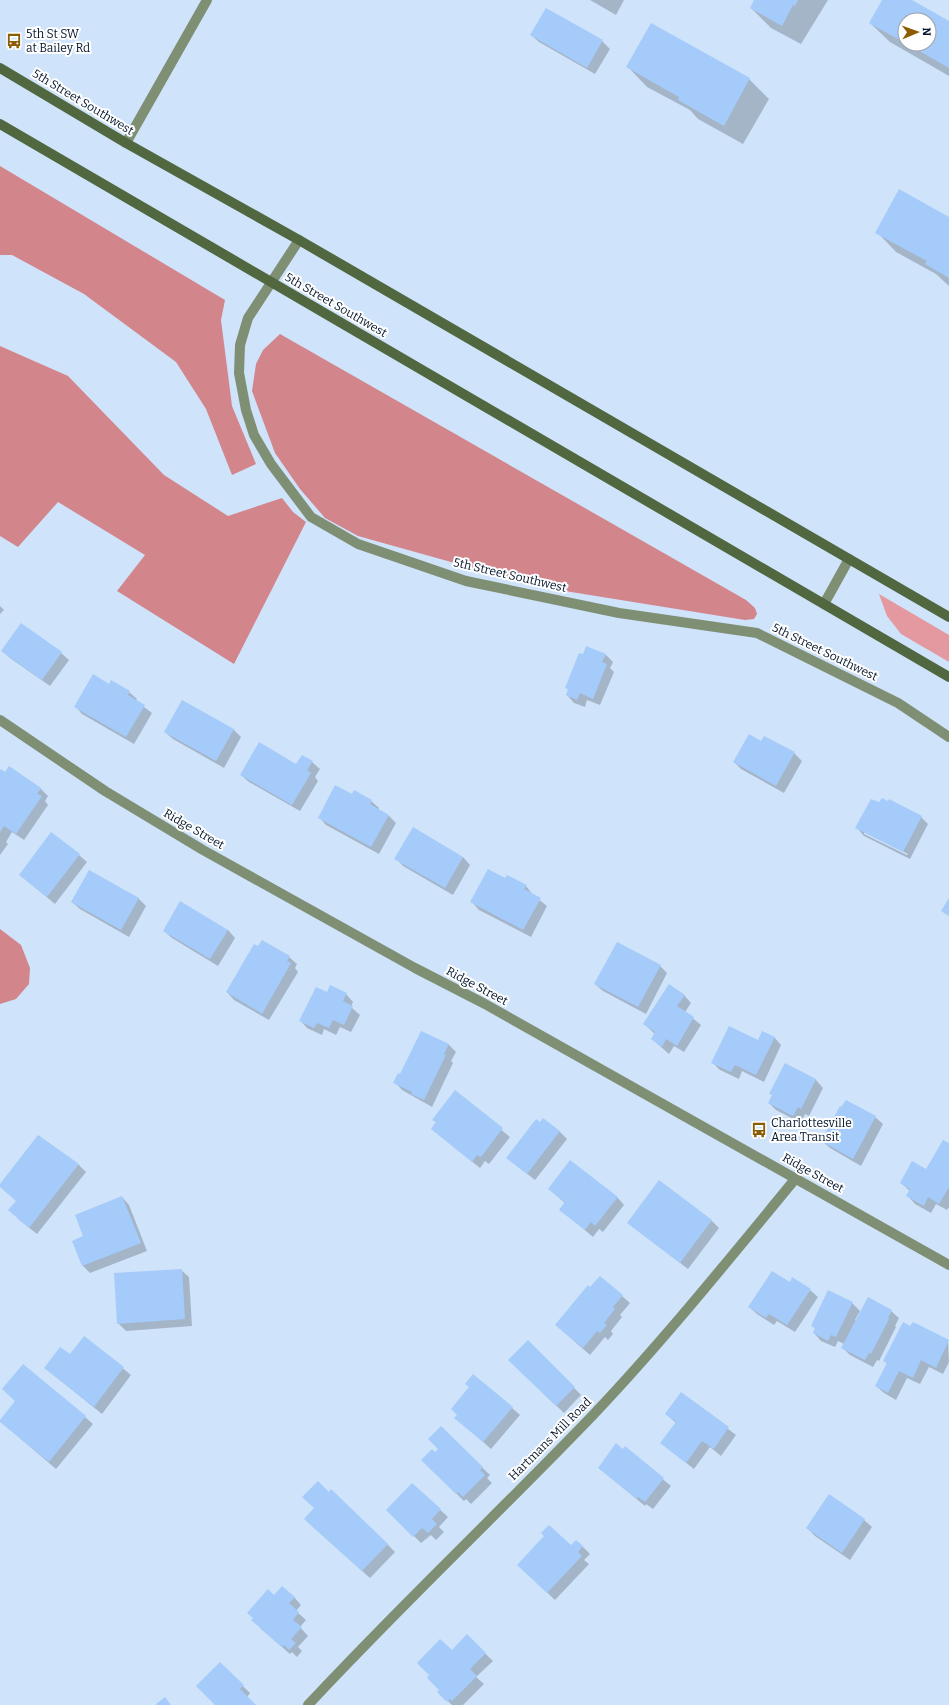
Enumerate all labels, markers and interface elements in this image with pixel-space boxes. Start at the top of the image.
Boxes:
north arrow [897,12,937,52]
place label: 5th St SW at Bailey Rd [26,27,90,55]
text: N [920,27,933,37]
bus stop icon: 5th St SW at Bailey Rd [5,32,23,50]
street label: 5th Street Southwest [30,66,137,138]
street label: 5th Street Southwest [282,270,390,340]
street label: 5th Street Southwest [452,555,569,595]
street label: 5th Street Southwest [770,620,881,684]
street label: Ridge Street [161,806,227,852]
street label: Ridge Street [444,964,511,1008]
place label: Charlottesville Area Transit [771,1116,852,1144]
bus stop icon: Charlottesville Area Transit [750,1121,768,1139]
street label: Ridge Street [780,1150,847,1196]
street label: Hartmans Mill Road [506,1395,594,1483]

